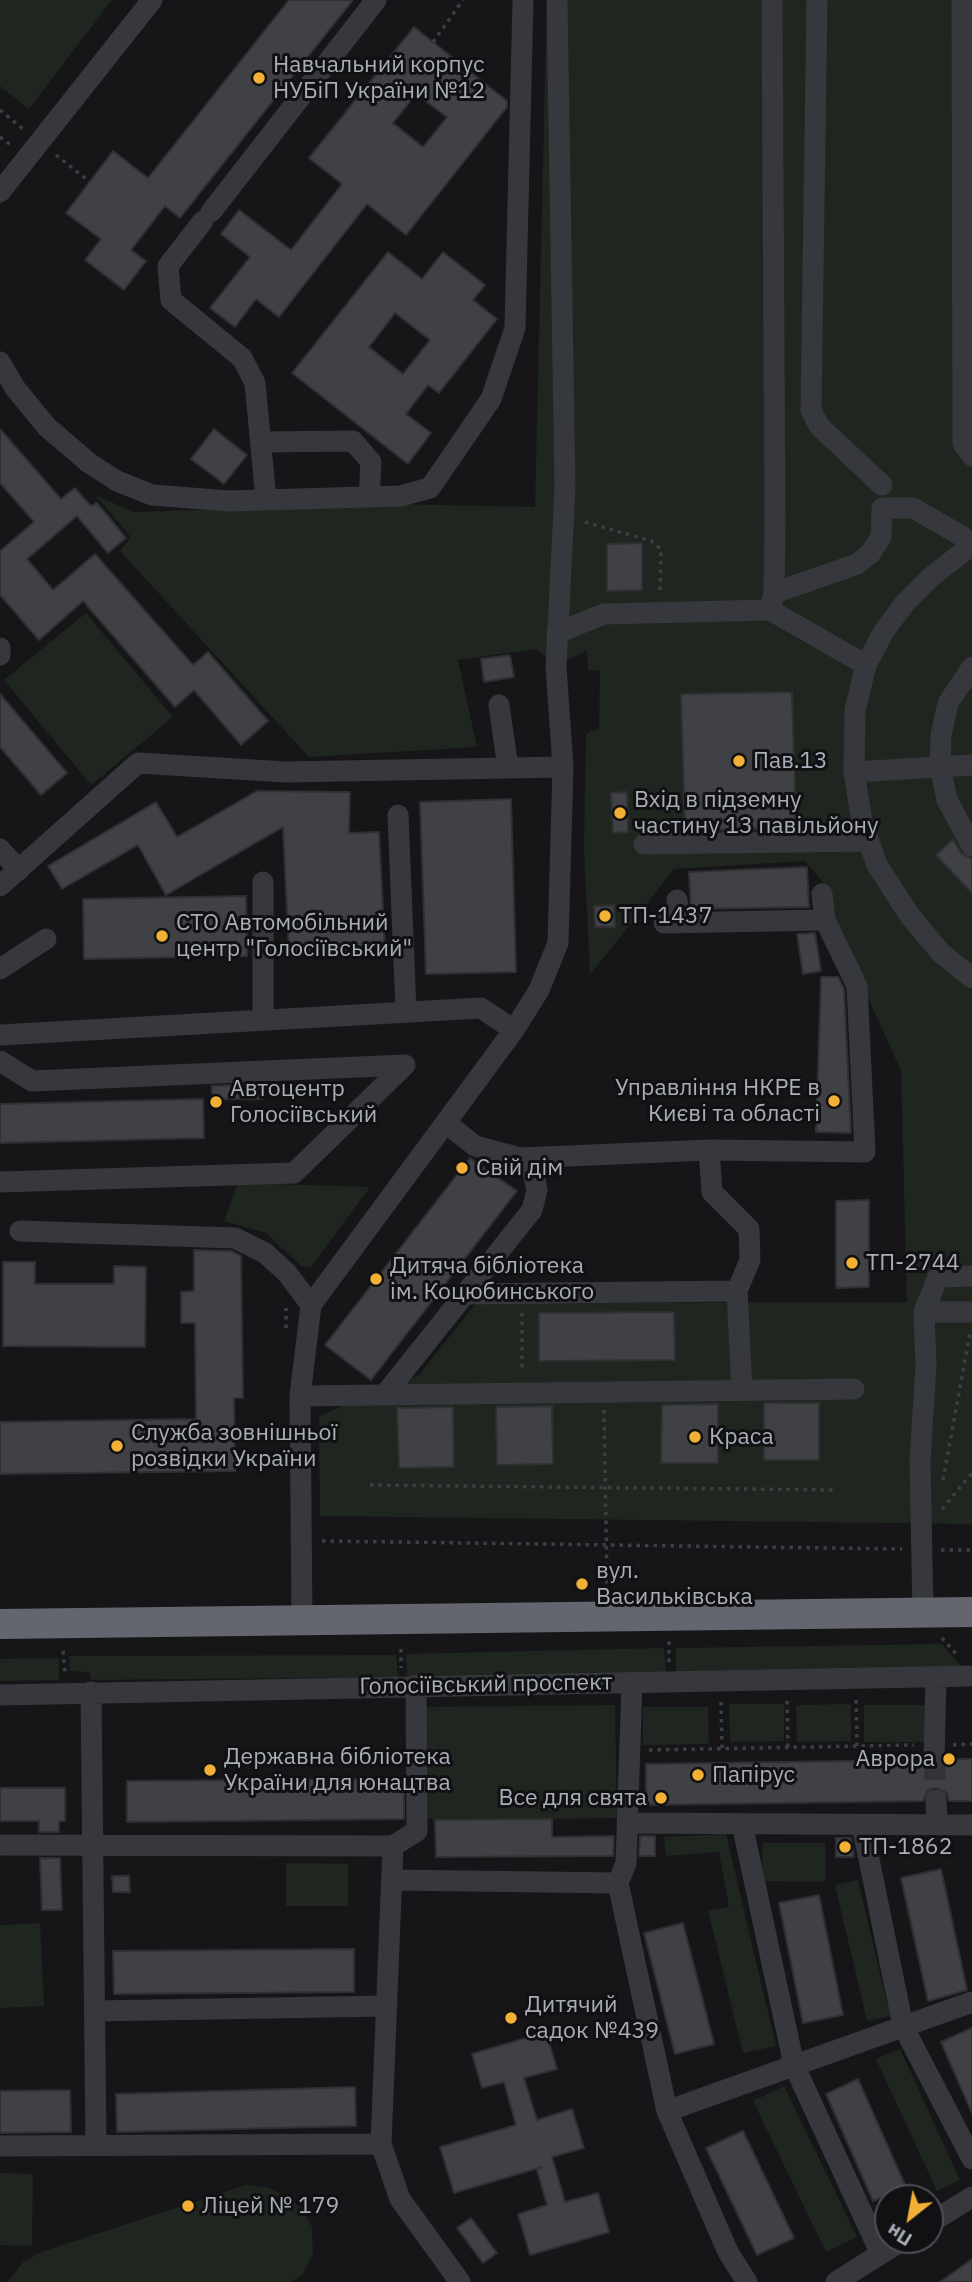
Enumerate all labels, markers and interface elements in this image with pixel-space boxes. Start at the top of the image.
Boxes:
place label: Навчальний корпус НУБіП України №12 [273,51,485,105]
marker: Навчальний корпус НУБіП України №12 [251,70,267,86]
place label: Пав.13 [753,747,827,775]
marker: Пав.13 [731,753,747,769]
place label: Вхід в підземну частину 13 павільйону [634,786,879,840]
marker: Вхід в підземну частину 13 павільйону [612,805,628,821]
place label: ТП-1437 [619,902,712,930]
marker: ТП-1437 [597,908,613,924]
place label: СТО Автомобільний центр "Голосіївський" [176,909,412,963]
marker: СТО Автомобільний центр "Голосіївський" [154,928,170,944]
place label: Управління НКРЕ в Києві та області [615,1074,820,1128]
place label: Автоцентр Голосіївський [230,1075,377,1129]
marker: Управління НКРЕ в Києві та області [826,1093,842,1109]
marker: Автоцентр Голосіївський [208,1094,224,1110]
place label: Свій дім [476,1154,563,1182]
marker: Свій дім [454,1160,470,1176]
place label: ТП-2744 [866,1249,959,1277]
place label: Дитяча бібліотека ім. Коцюбинського [390,1252,594,1306]
marker: ТП-2744 [844,1255,860,1271]
marker: Дитяча бібліотека ім. Коцюбинського [368,1271,384,1287]
place label: Служба зовнішньої розвідки України [131,1419,337,1473]
place label: Краса [709,1423,774,1451]
marker: Краса [687,1429,703,1445]
marker: Служба зовнішньої розвідки України [109,1438,125,1454]
place label: вул. Васильківська [596,1557,753,1611]
marker: вул. Васильківська [574,1576,590,1592]
street label: Голосіївський проспект [359,1669,613,1701]
place label: Державна бібліотека України для юнацтва [224,1743,451,1797]
place label: Аврора [856,1745,935,1773]
marker: Аврора [941,1751,957,1767]
place label: Папірус [712,1761,795,1789]
marker: Державна бібліотека України для юнацтва [202,1762,218,1778]
marker: Папірус [690,1767,706,1783]
place label: Все для свята [498,1784,647,1812]
marker: Все для свята [653,1790,669,1806]
place label: ТП-1862 [859,1833,952,1861]
marker: ТП-1862 [837,1839,853,1855]
place label: Дитячий садок №439 [525,1991,659,2045]
marker: Дитячий садок №439 [503,2010,519,2026]
north arrow [874,2184,944,2254]
place label: Ліцей № 179 [202,2192,339,2220]
marker: Ліцей № 179 [180,2198,196,2214]
text: Пн [882,2219,916,2252]

